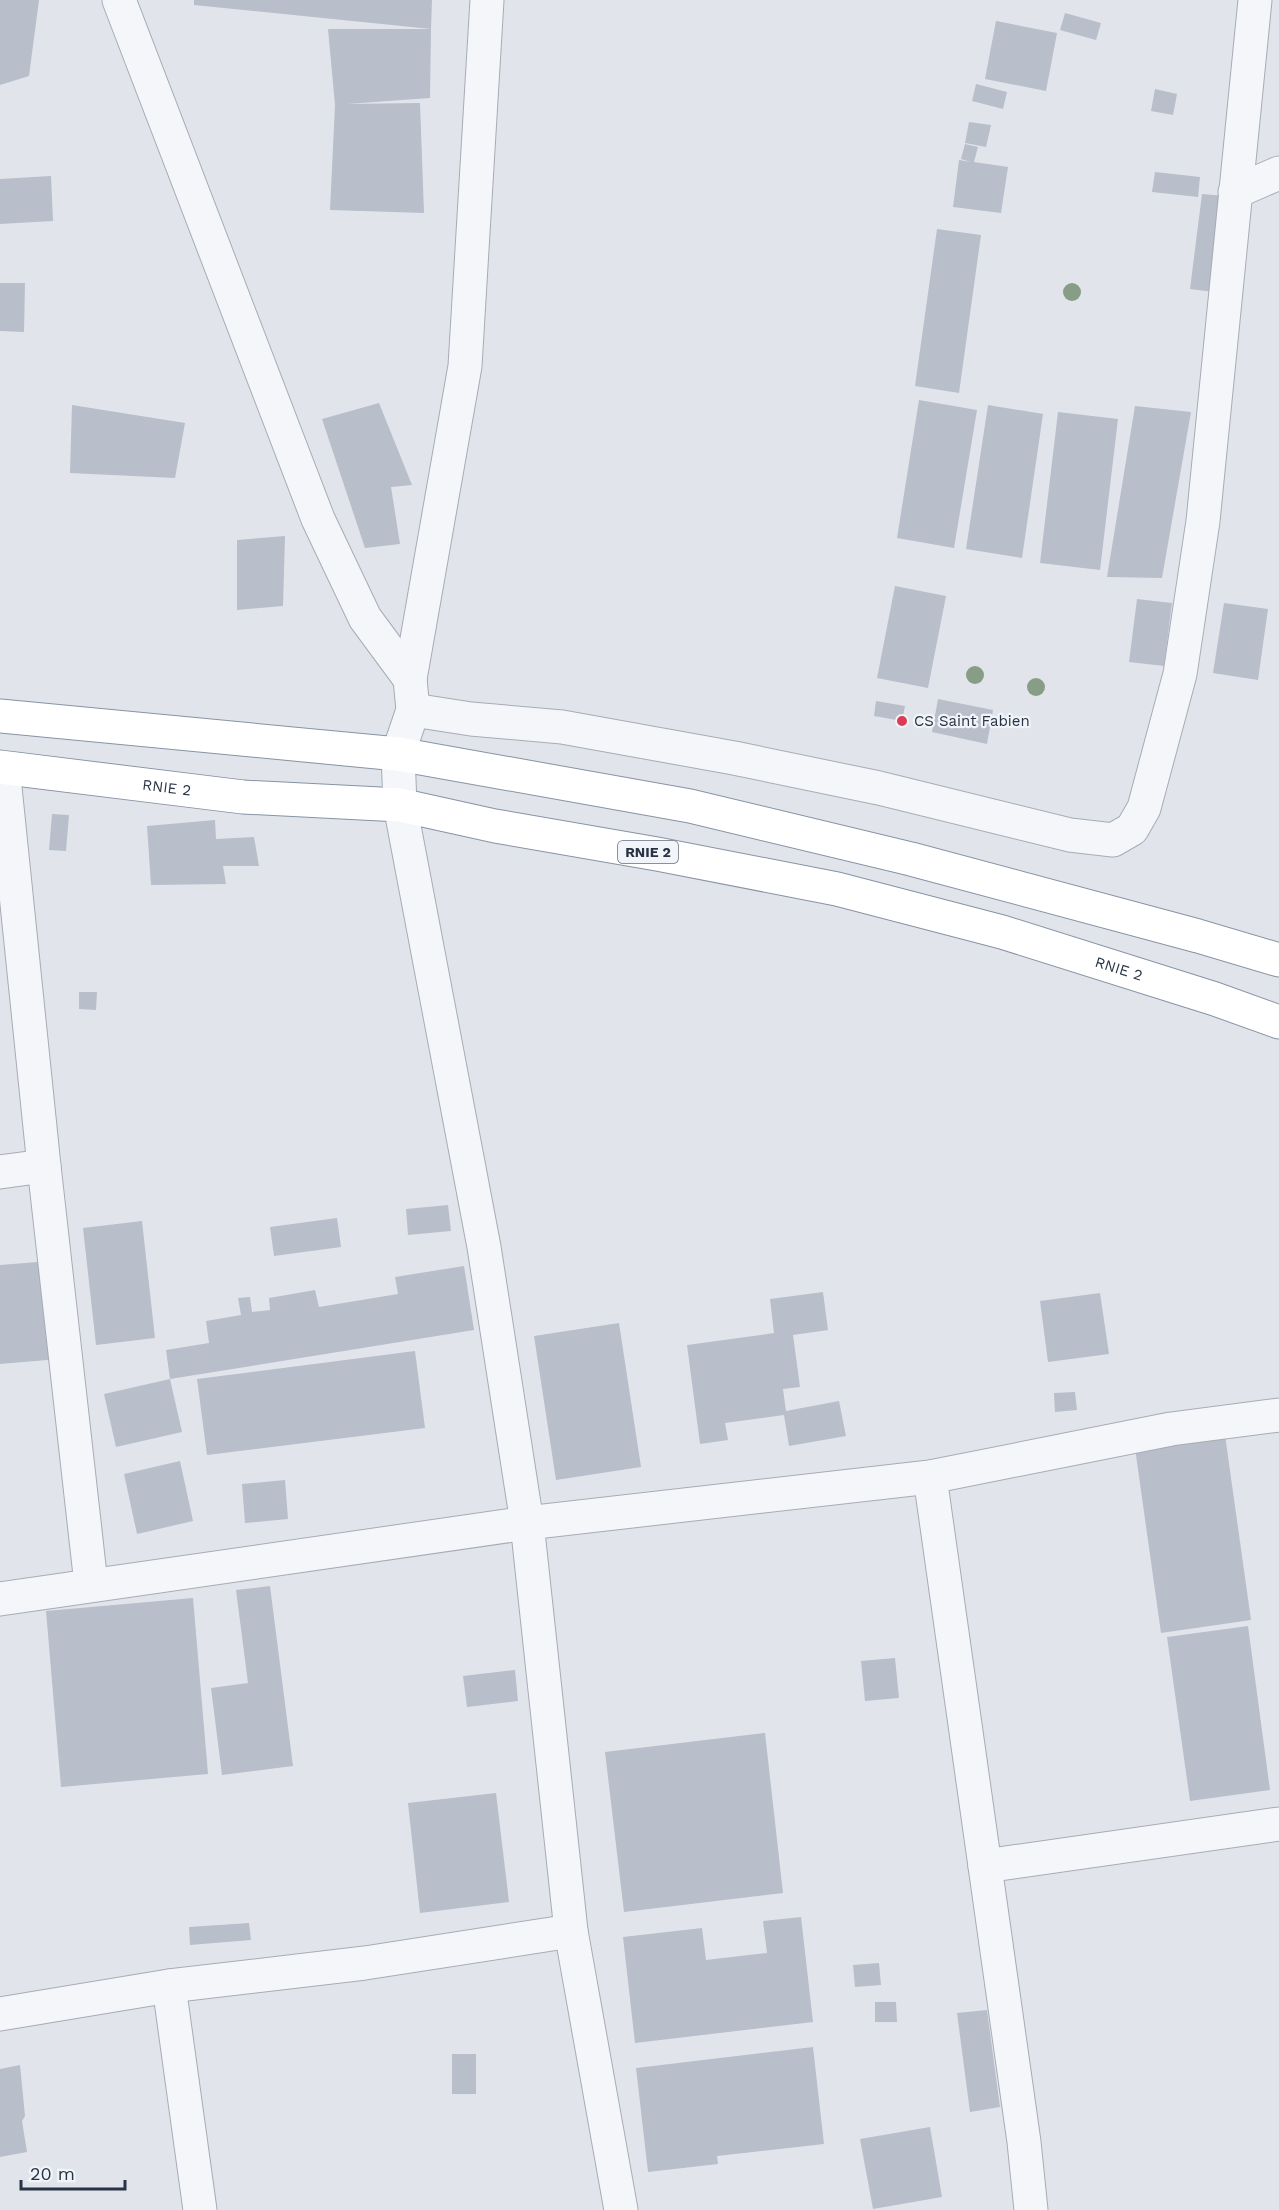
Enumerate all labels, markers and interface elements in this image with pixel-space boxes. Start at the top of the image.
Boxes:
place label: CS Saint Fabien [914,712,1030,730]
marker: CS Saint Fabien [895,714,909,728]
street label: RNIE 2 [141,776,192,800]
road number: RNIE 2 [618,841,678,863]
street label: RNIE 2 [1093,953,1145,985]
scale bar [21,2153,124,2191]
text: 20 m [30,2163,75,2184]

